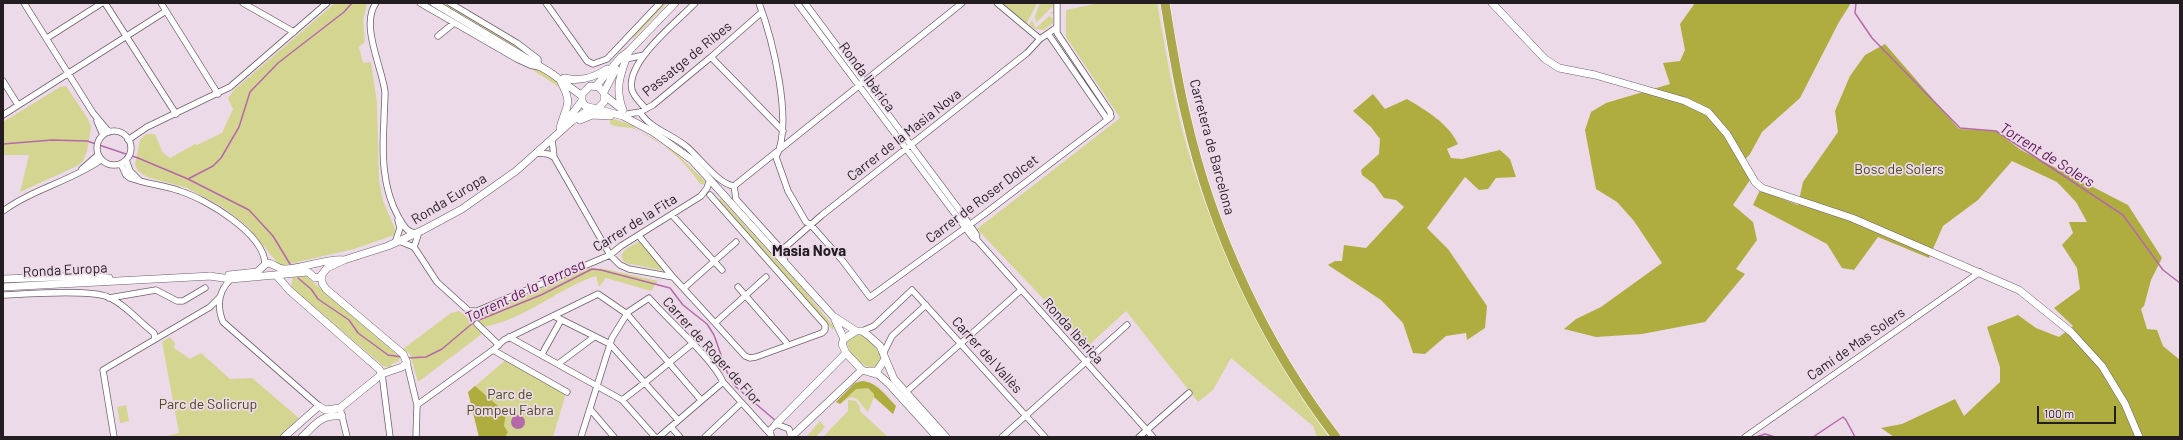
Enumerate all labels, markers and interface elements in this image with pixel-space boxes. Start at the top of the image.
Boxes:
street label: Passatge de Ribes [639,18,735,100]
street label: Ronda Ibèrica [835,39,899,115]
street label: Carretera de Barcelona [1186,77,1238,217]
street label: Carrer de la Masia Nova [844,85,964,185]
water label: Torrent de Solers [1996,119,2098,191]
street label: Carrer de Roser Dolcet [922,151,1042,247]
park label: Bosc de Solers [1854,161,1944,177]
street label: Ronda Europa [408,170,490,228]
street label: Carrer de la Fita [590,190,680,256]
district label: Masia Nova [772,242,846,260]
water label: Torrent de la Terrosa [462,255,588,327]
street label: Ronda Europa [22,259,108,281]
street label: Carrer de Roger de Flor [659,293,765,409]
street label: Ronda Ibèrica [1039,295,1107,367]
street label: Camí de Mas Solers [1804,304,1908,384]
street label: Carrer del Vallès [948,313,1026,397]
park label: Parc de Pompeu Fabra [466,386,554,418]
park label: Parc de Solicrup [159,396,257,412]
scale bar [2039,398,2118,424]
text: 100 m [2044,406,2074,420]

